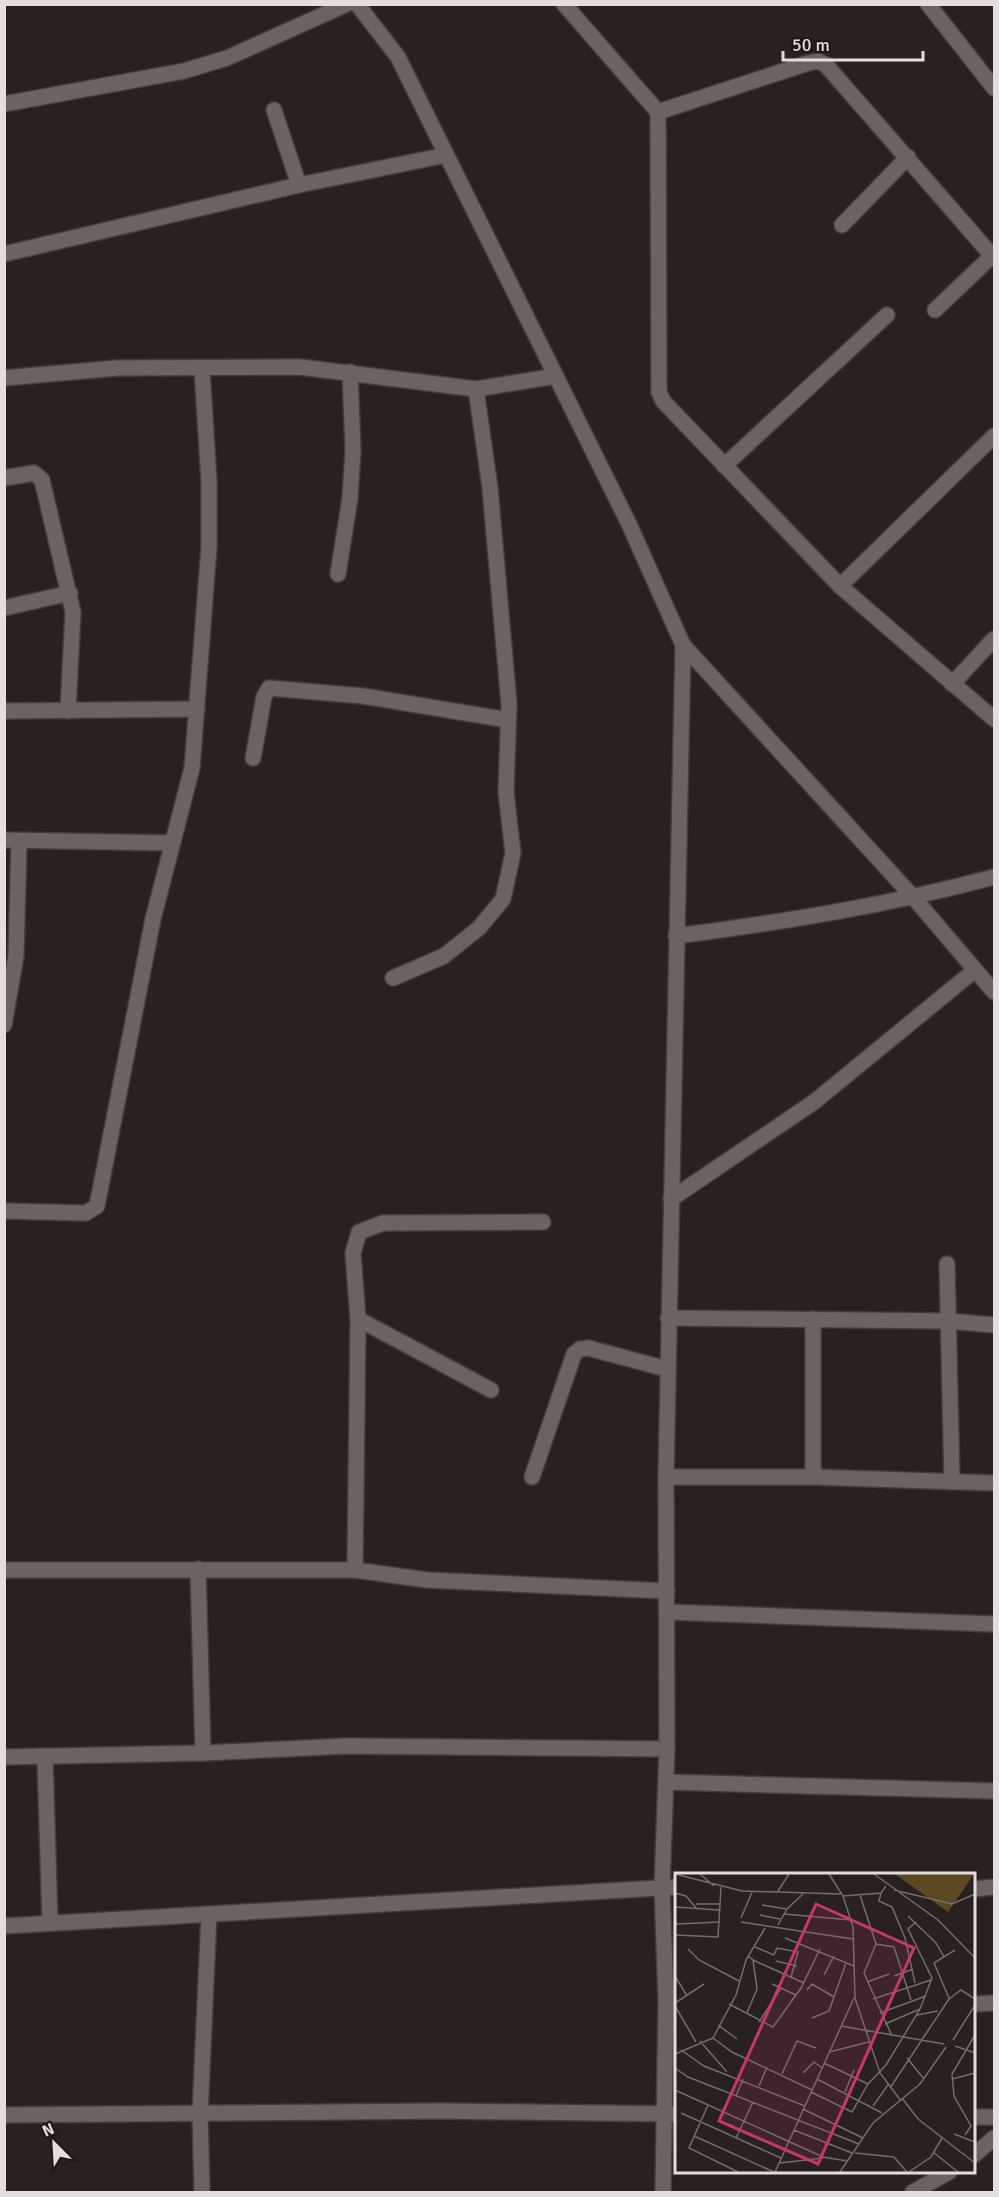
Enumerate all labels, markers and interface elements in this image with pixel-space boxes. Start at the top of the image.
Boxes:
scale bar [783,24,922,62]
text: 50 m [792,34,830,56]
inset map [675,1873,975,2173]
north arrow [24,2113,84,2173]
text: N [39,2119,57,2142]

